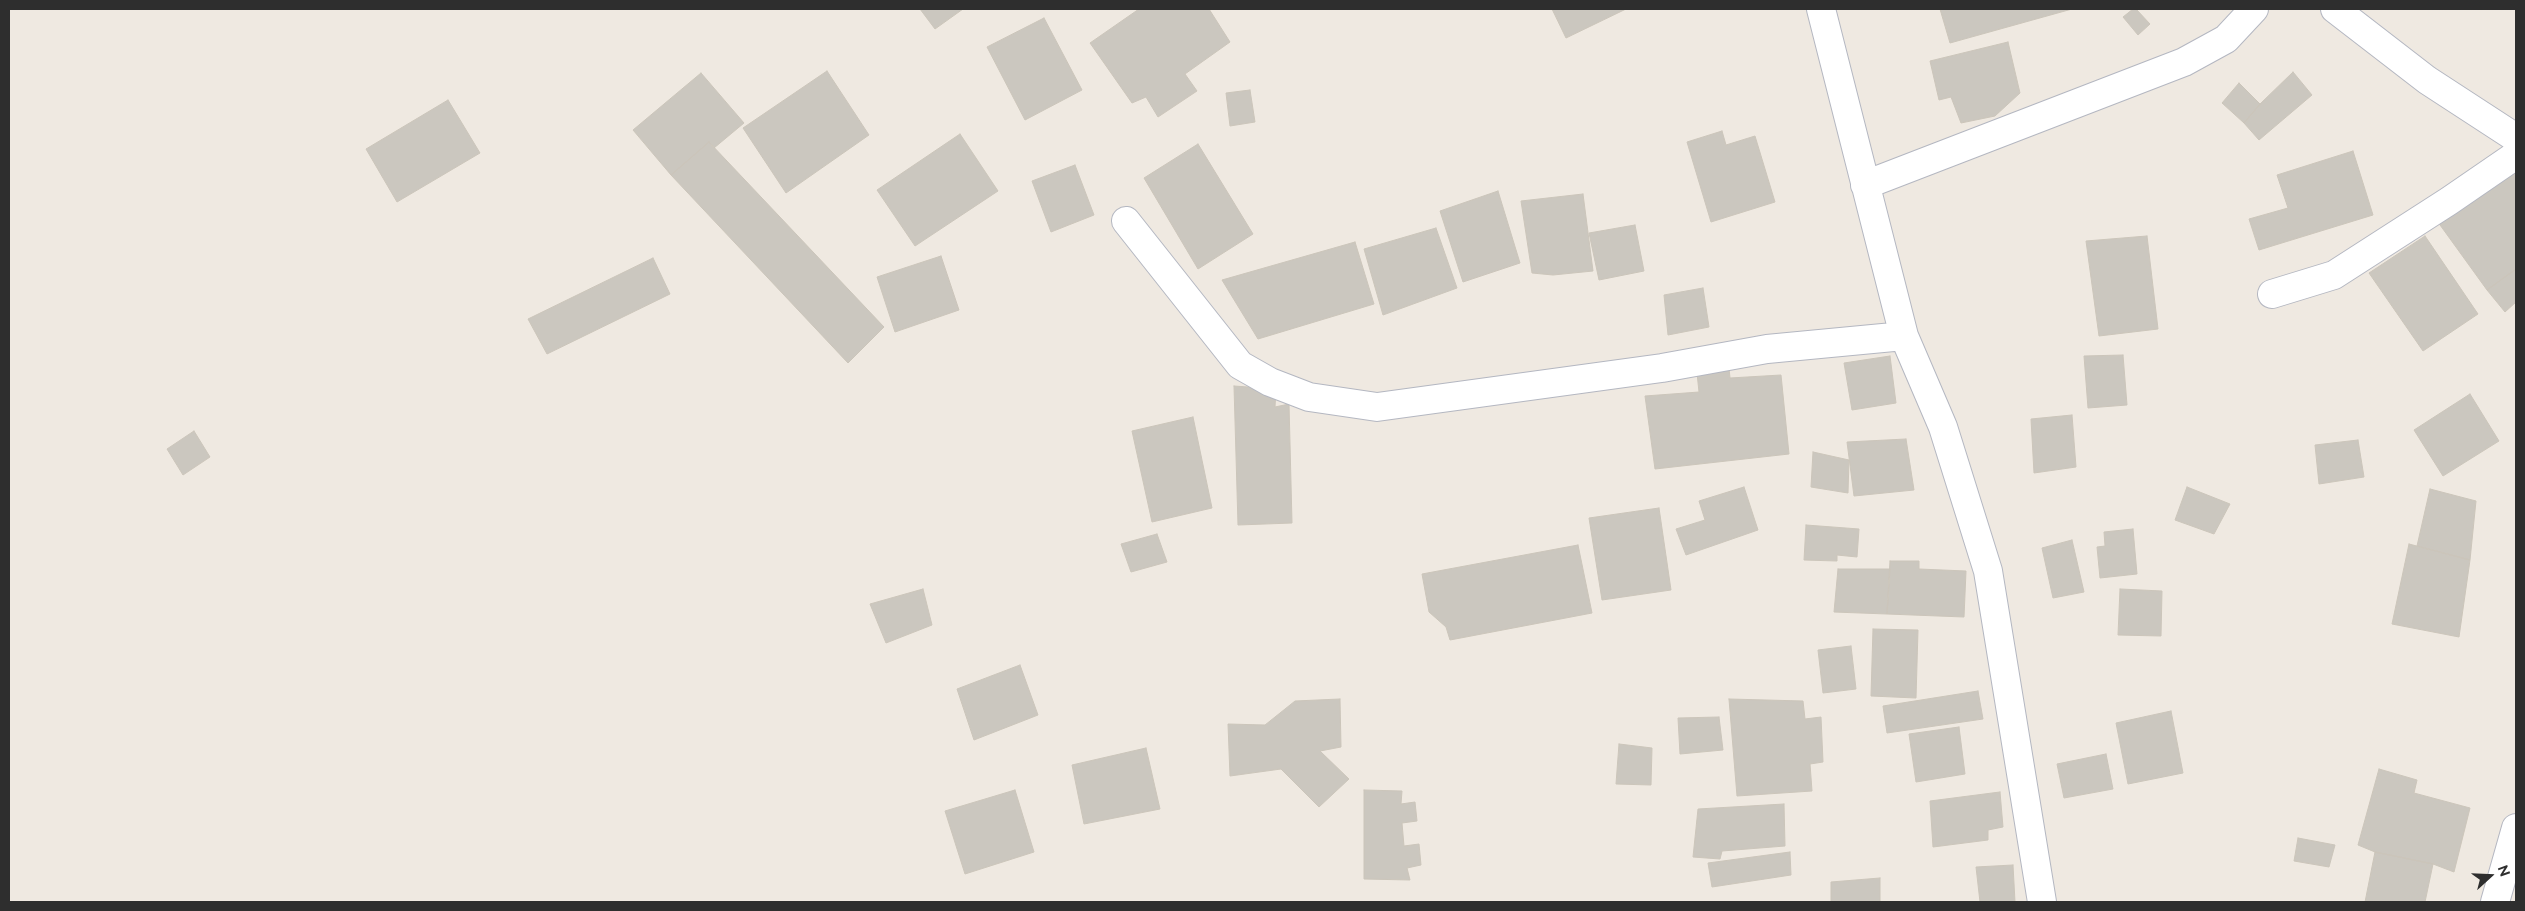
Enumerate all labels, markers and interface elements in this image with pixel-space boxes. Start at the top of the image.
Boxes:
north arrow [2465,851,2515,901]
text: N [2495,863,2513,879]

